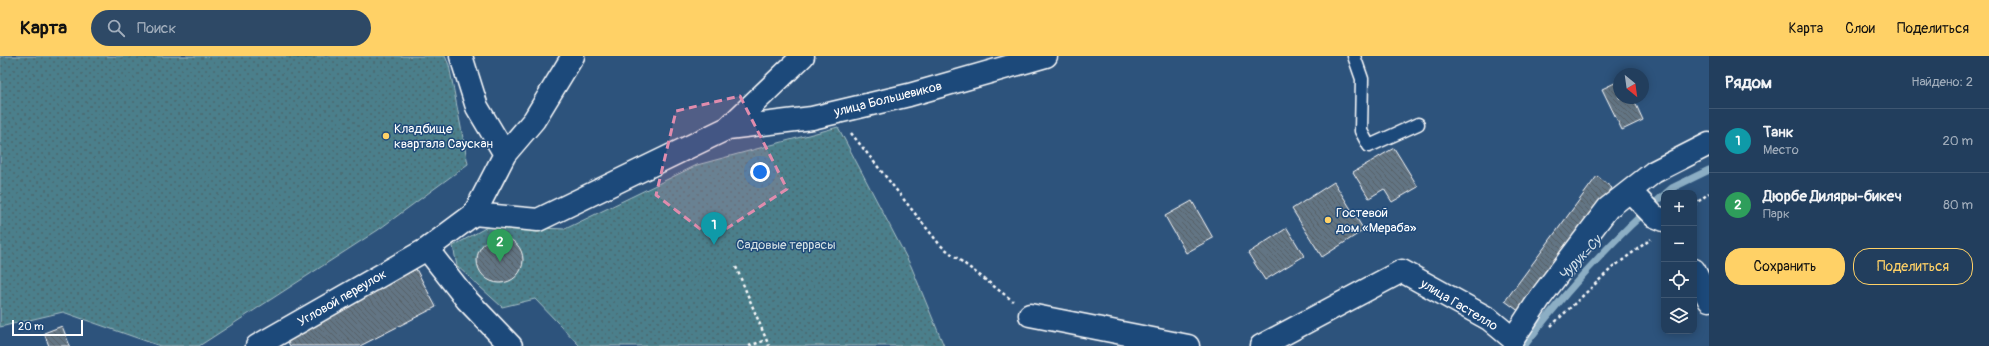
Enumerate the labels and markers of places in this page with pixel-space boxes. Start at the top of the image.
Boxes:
place label: Кладбище квартала Саускан [394,121,493,152]
marker: Кладбище квартала Саускан [381,131,391,141]
place label: Гостевой дом «Мераба» [1336,205,1417,236]
pin: 1 [701,212,727,245]
marker: Гостевой дом «Мераба» [1323,215,1333,225]
pin: 2 [487,229,513,262]

